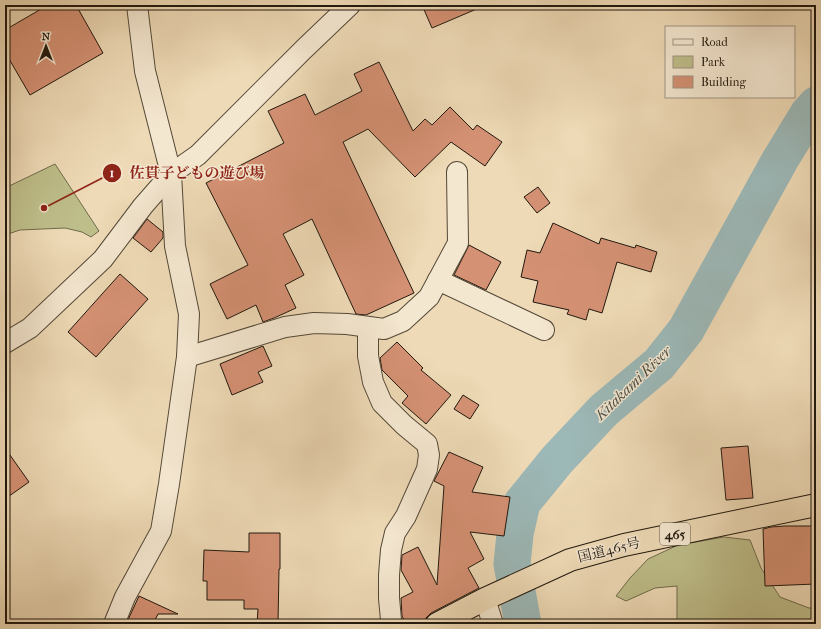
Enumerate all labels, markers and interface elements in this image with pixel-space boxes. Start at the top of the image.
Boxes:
north arrow [26,26,66,66]
legend [665,26,795,98]
text: N [42,30,51,43]
text: Road [701,35,728,49]
text: Park [701,55,726,69]
text: Building [701,75,746,89]
callout: 佐貫子どもの遊び場 [102,160,273,187]
text: 佐貫子どもの遊び場 [129,164,265,182]
text: 1 [110,166,114,180]
water label: Kitakami River [590,341,676,424]
road number: 465 [660,523,690,545]
street label: 国道465号 [576,534,642,566]

